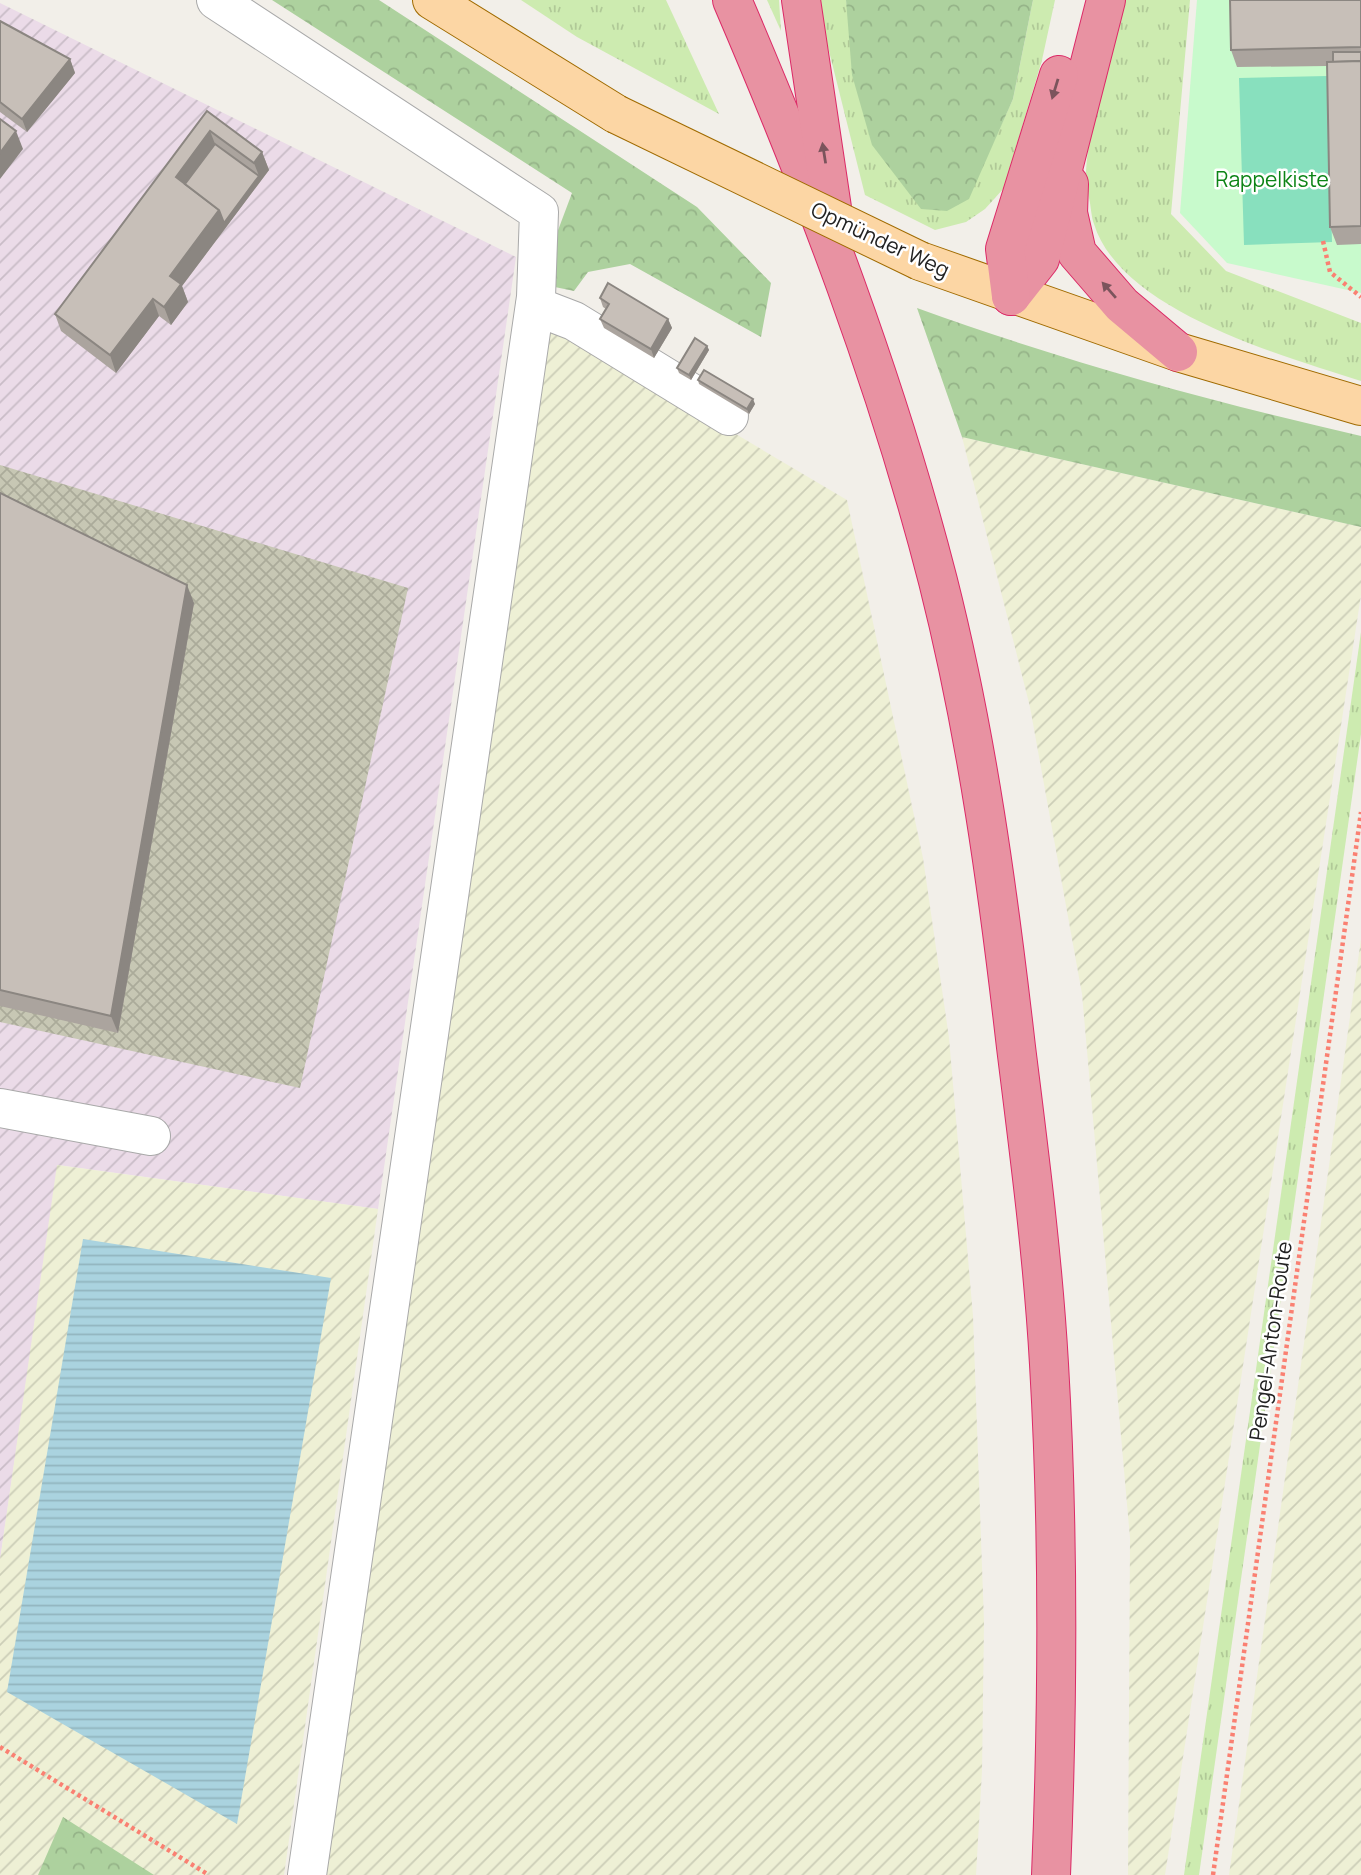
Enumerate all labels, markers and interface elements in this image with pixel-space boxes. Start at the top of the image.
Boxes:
one-way arrow [1049,79,1060,100]
one-way arrow [818,142,829,164]
park label: Rappelkiste [1215,165,1329,193]
street label: Opmünder Weg [807,195,954,283]
one-way arrow [1101,281,1117,299]
street label: Pengel-Anton-Route [1242,1239,1298,1442]

